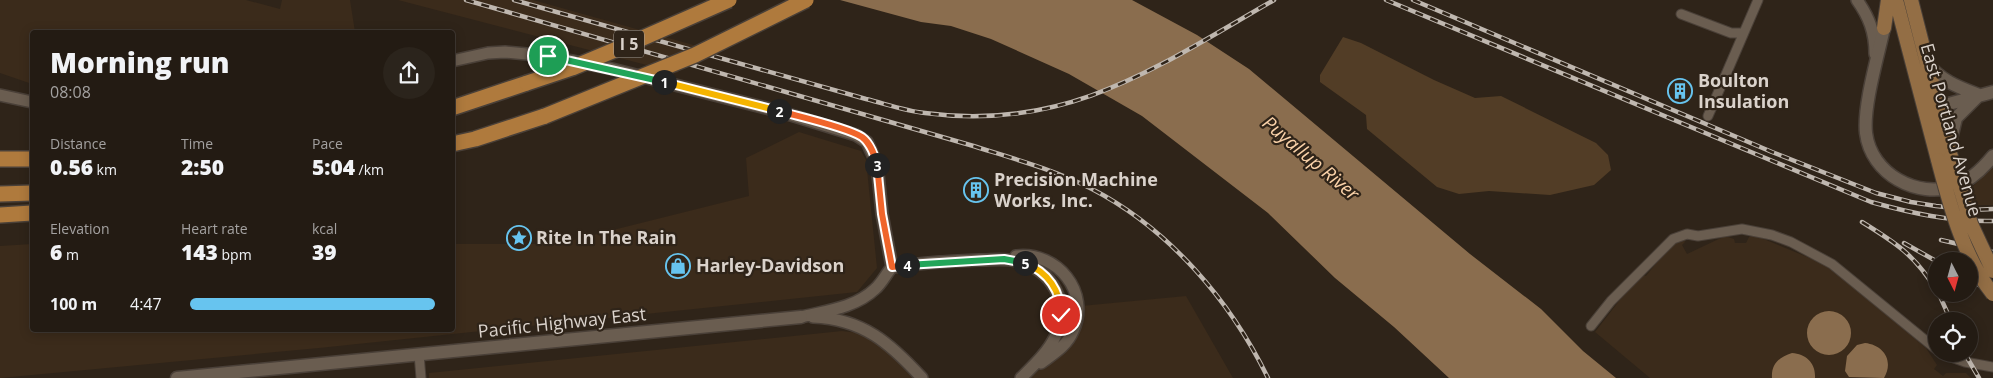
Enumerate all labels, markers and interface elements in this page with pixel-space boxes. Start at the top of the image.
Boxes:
road number: I 5 [614,31,644,58]
pin [527,35,569,77]
street label: East Portland Avenue [1916,40,1988,219]
icon: arrive [534,42,562,70]
text: Morning run [50,43,230,81]
button: share [383,47,435,99]
place label: Boulton Insulation [1698,68,1789,113]
pin: 1 [652,70,676,94]
text: 1 [660,73,669,92]
building icon: Boulton Insulation [1667,78,1693,104]
text: 08:08 [50,81,91,103]
pin: 2 [766,98,792,124]
text: 2 [775,102,784,121]
water label: Puyallup River [1257,110,1366,207]
text: Distance [50,134,106,153]
text: Time [181,134,213,153]
text: Pace [312,134,343,153]
pin: 3 [864,152,890,178]
text: 0.56 [50,153,93,181]
text: 2:50 [181,153,224,181]
text: 5:04 [312,153,355,181]
text: 3 [873,156,882,175]
text: km [93,160,117,179]
text: /km [355,160,384,179]
place label: Precision Machine Works, Inc. [994,167,1158,212]
building icon: Precision Machine Works, Inc. [963,177,989,203]
text: Elevation [50,219,109,238]
text: Heart rate [181,219,248,238]
text: kcal [312,219,337,238]
place icon: Rite In The Rain [506,225,532,251]
place label: Rite In The Rain [536,225,677,249]
text: 6 [50,238,62,266]
text: 143 [181,238,218,266]
text: 39 [312,238,337,266]
text: m [62,245,79,264]
text: bpm [218,245,252,264]
pin: 5 [1012,250,1038,276]
pin: 4 [894,252,920,278]
north arrow [1928,252,1978,302]
map controls [1928,252,1978,362]
shop icon: Harley-Davidson [665,253,691,279]
place label: Harley-Davidson [696,253,844,277]
text: 5 [1021,254,1030,273]
text: 4 [903,256,912,275]
text: 100 m [50,293,97,315]
text: 4:47 [130,293,162,315]
pin [1040,294,1082,336]
street label: Pacific Highway East [477,301,647,343]
icon: check [1047,301,1075,329]
button: locate [1928,312,1978,362]

